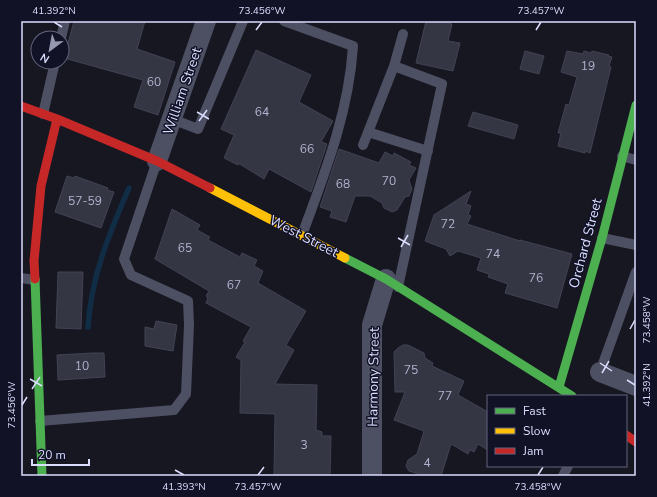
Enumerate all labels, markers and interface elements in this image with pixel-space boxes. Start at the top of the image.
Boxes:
text: 41.392°N [32,4,76,18]
text: 73.456°W [238,4,286,18]
text: 73.457°W [517,4,565,18]
north arrow [30,30,70,70]
street label: William Street [159,45,206,137]
text: N [37,50,52,67]
house number: 19 [581,58,595,74]
house number: 60 [147,74,161,90]
house number: 64 [255,104,269,120]
house number: 66 [300,141,314,157]
house number: 70 [382,173,396,189]
house number: 68 [336,176,350,192]
house number: 57-59 [68,193,102,209]
street label: Orchard Street [564,196,607,290]
street label: West Street [266,211,342,262]
house number: 72 [441,216,455,232]
house number: 65 [178,240,192,256]
house number: 74 [486,246,500,262]
house number: 76 [529,270,543,286]
house number: 67 [227,277,241,293]
text: 73.458°W [640,296,654,344]
street label: Harmony Street [363,327,384,427]
house number: 10 [75,358,89,374]
house number: 75 [404,362,418,378]
text: 41.392°N [640,363,654,407]
text: 73.456°W [5,381,19,429]
house number: 77 [438,388,452,404]
legend [487,395,627,467]
text: Fast [523,403,546,419]
text: Slow [523,423,551,439]
house number: 3 [300,437,308,453]
scale bar [32,441,89,467]
text: Jam [522,443,544,459]
text: 20 m [38,447,66,463]
house number: 4 [423,455,431,471]
text: 41.393°N [162,480,206,494]
text: 73.457°W [234,480,282,494]
text: 73.458°W [514,480,562,494]

